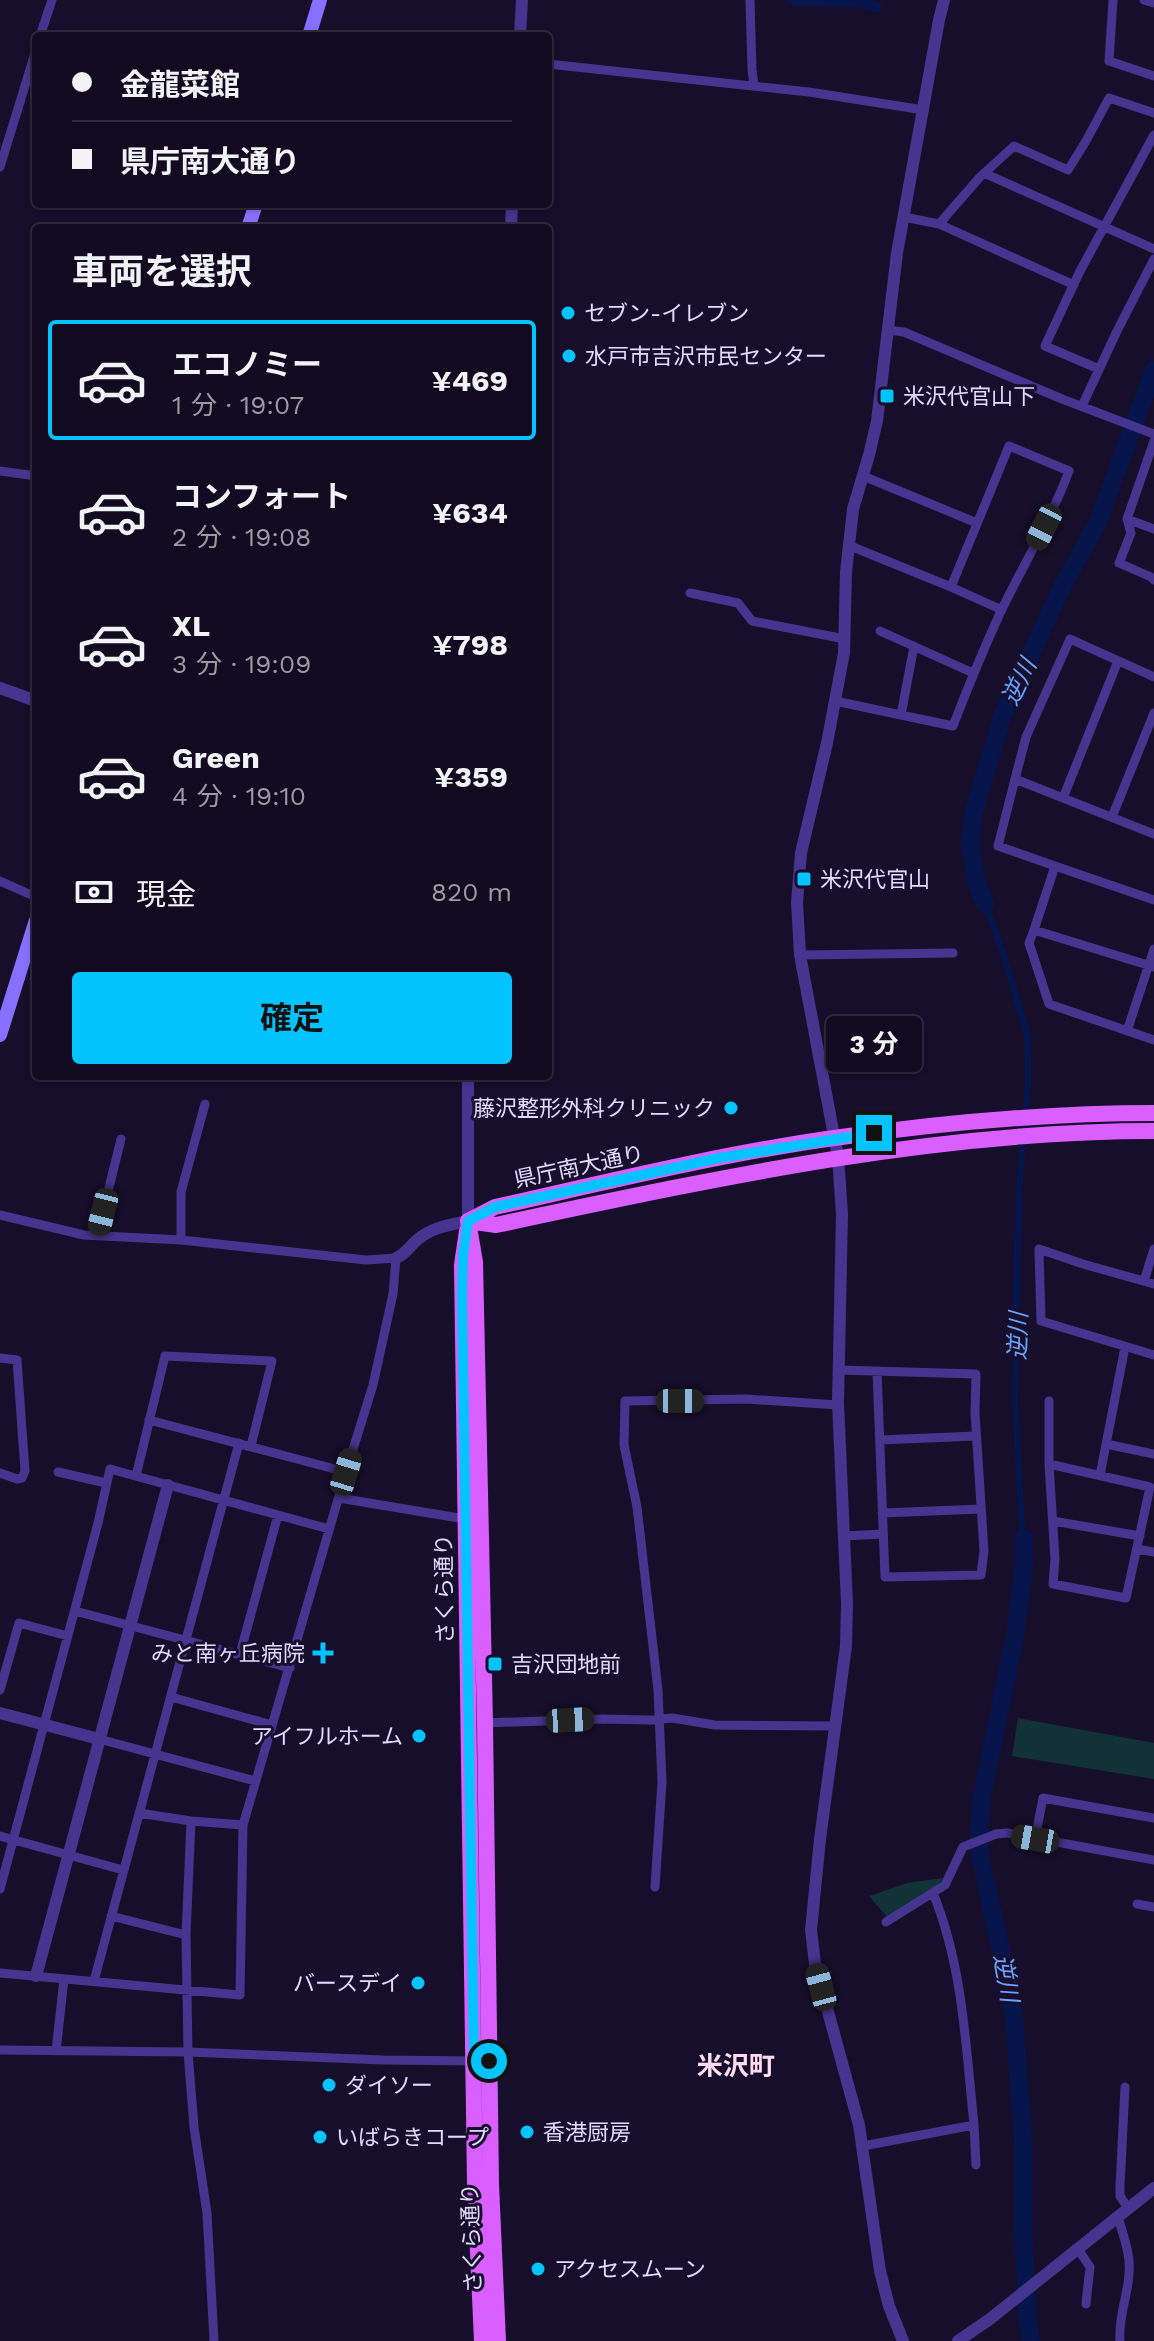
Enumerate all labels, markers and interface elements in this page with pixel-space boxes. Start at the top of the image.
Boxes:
text: 金龍菜館 [120,67,240,102]
text: 県庁南大通り [120,144,300,179]
text: 車両を選択 [72,251,252,293]
place label: セブン-イレブン [584,301,749,326]
marker: セブン-イレブン [559,304,577,322]
icon: car [76,344,148,416]
place label: 水戸市吉沢市民センター [585,344,827,369]
text: エコノミー [172,347,322,382]
marker: 水戸市吉沢市民センター [560,347,578,365]
text: ¥469 [432,363,508,398]
place label: 米沢代官山下 [903,384,1035,409]
marker: 米沢代官山下 [878,387,896,405]
text: 1 分 · 19:07 [172,390,304,420]
icon: car [76,476,148,548]
text: コンフォート [172,479,351,514]
text: ¥634 [432,495,508,530]
car [1022,500,1066,554]
text: 2 分 · 19:08 [172,522,311,552]
icon: car [76,608,148,680]
text: XL [172,608,210,643]
text: ¥798 [432,627,508,662]
text: 3 分 · 19:09 [172,649,311,679]
water label: 逆川 [996,652,1043,710]
icon: car [76,740,148,812]
text: Green [172,740,260,775]
text: ¥359 [434,759,508,794]
text: 4 分 · 19:10 [172,781,306,811]
place label: 米沢代官山 [820,867,930,892]
icon: cash [72,870,116,914]
marker: 米沢代官山 [795,870,813,888]
text: 現金 [136,877,196,912]
text: 820 m [431,877,512,907]
button: 確定 [72,972,512,1064]
callout: 3 分 [826,1017,922,1073]
text: 3 分 [850,1029,898,1059]
place label: 藤沢整形外科クリニック [473,1096,715,1121]
marker: 藤沢整形外科クリニック [722,1099,740,1117]
route end [856,1115,892,1151]
street label: 県庁南大通り [512,1141,646,1192]
car [86,1186,120,1238]
water label: 逆川 [1003,1309,1033,1360]
car [656,1389,704,1413]
car [328,1446,364,1498]
street label: さくら通り [431,1534,458,1644]
place label: みと南ヶ丘病院 [151,1641,305,1666]
marker: みと南ヶ丘病院 [312,1642,334,1664]
place label: 吉沢団地前 [511,1652,621,1677]
marker: 吉沢団地前 [486,1655,504,1673]
car [545,1707,595,1733]
place label: アイフルホーム [251,1724,403,1749]
marker: アイフルホーム [410,1727,428,1745]
car [1009,1823,1061,1855]
water label: 逆川 [988,1952,1024,2007]
car [803,1961,839,2013]
place label: バースデイ [293,1971,402,1996]
marker: バースデイ [409,1974,427,1992]
route start [471,2043,507,2079]
district label: 米沢町 [697,2051,775,2081]
place label: ダイソー [345,2073,433,2098]
marker: ダイソー [320,2076,338,2094]
place label: 香港厨房 [543,2120,631,2145]
marker: 香港厨房 [518,2123,536,2141]
place label: いばらきコープ [336,2125,489,2150]
marker: いばらきコープ [311,2128,329,2146]
street label: さくら通り [457,2183,486,2293]
place label: アクセスムーン [554,2257,706,2282]
marker: アクセスムーン [529,2260,547,2278]

